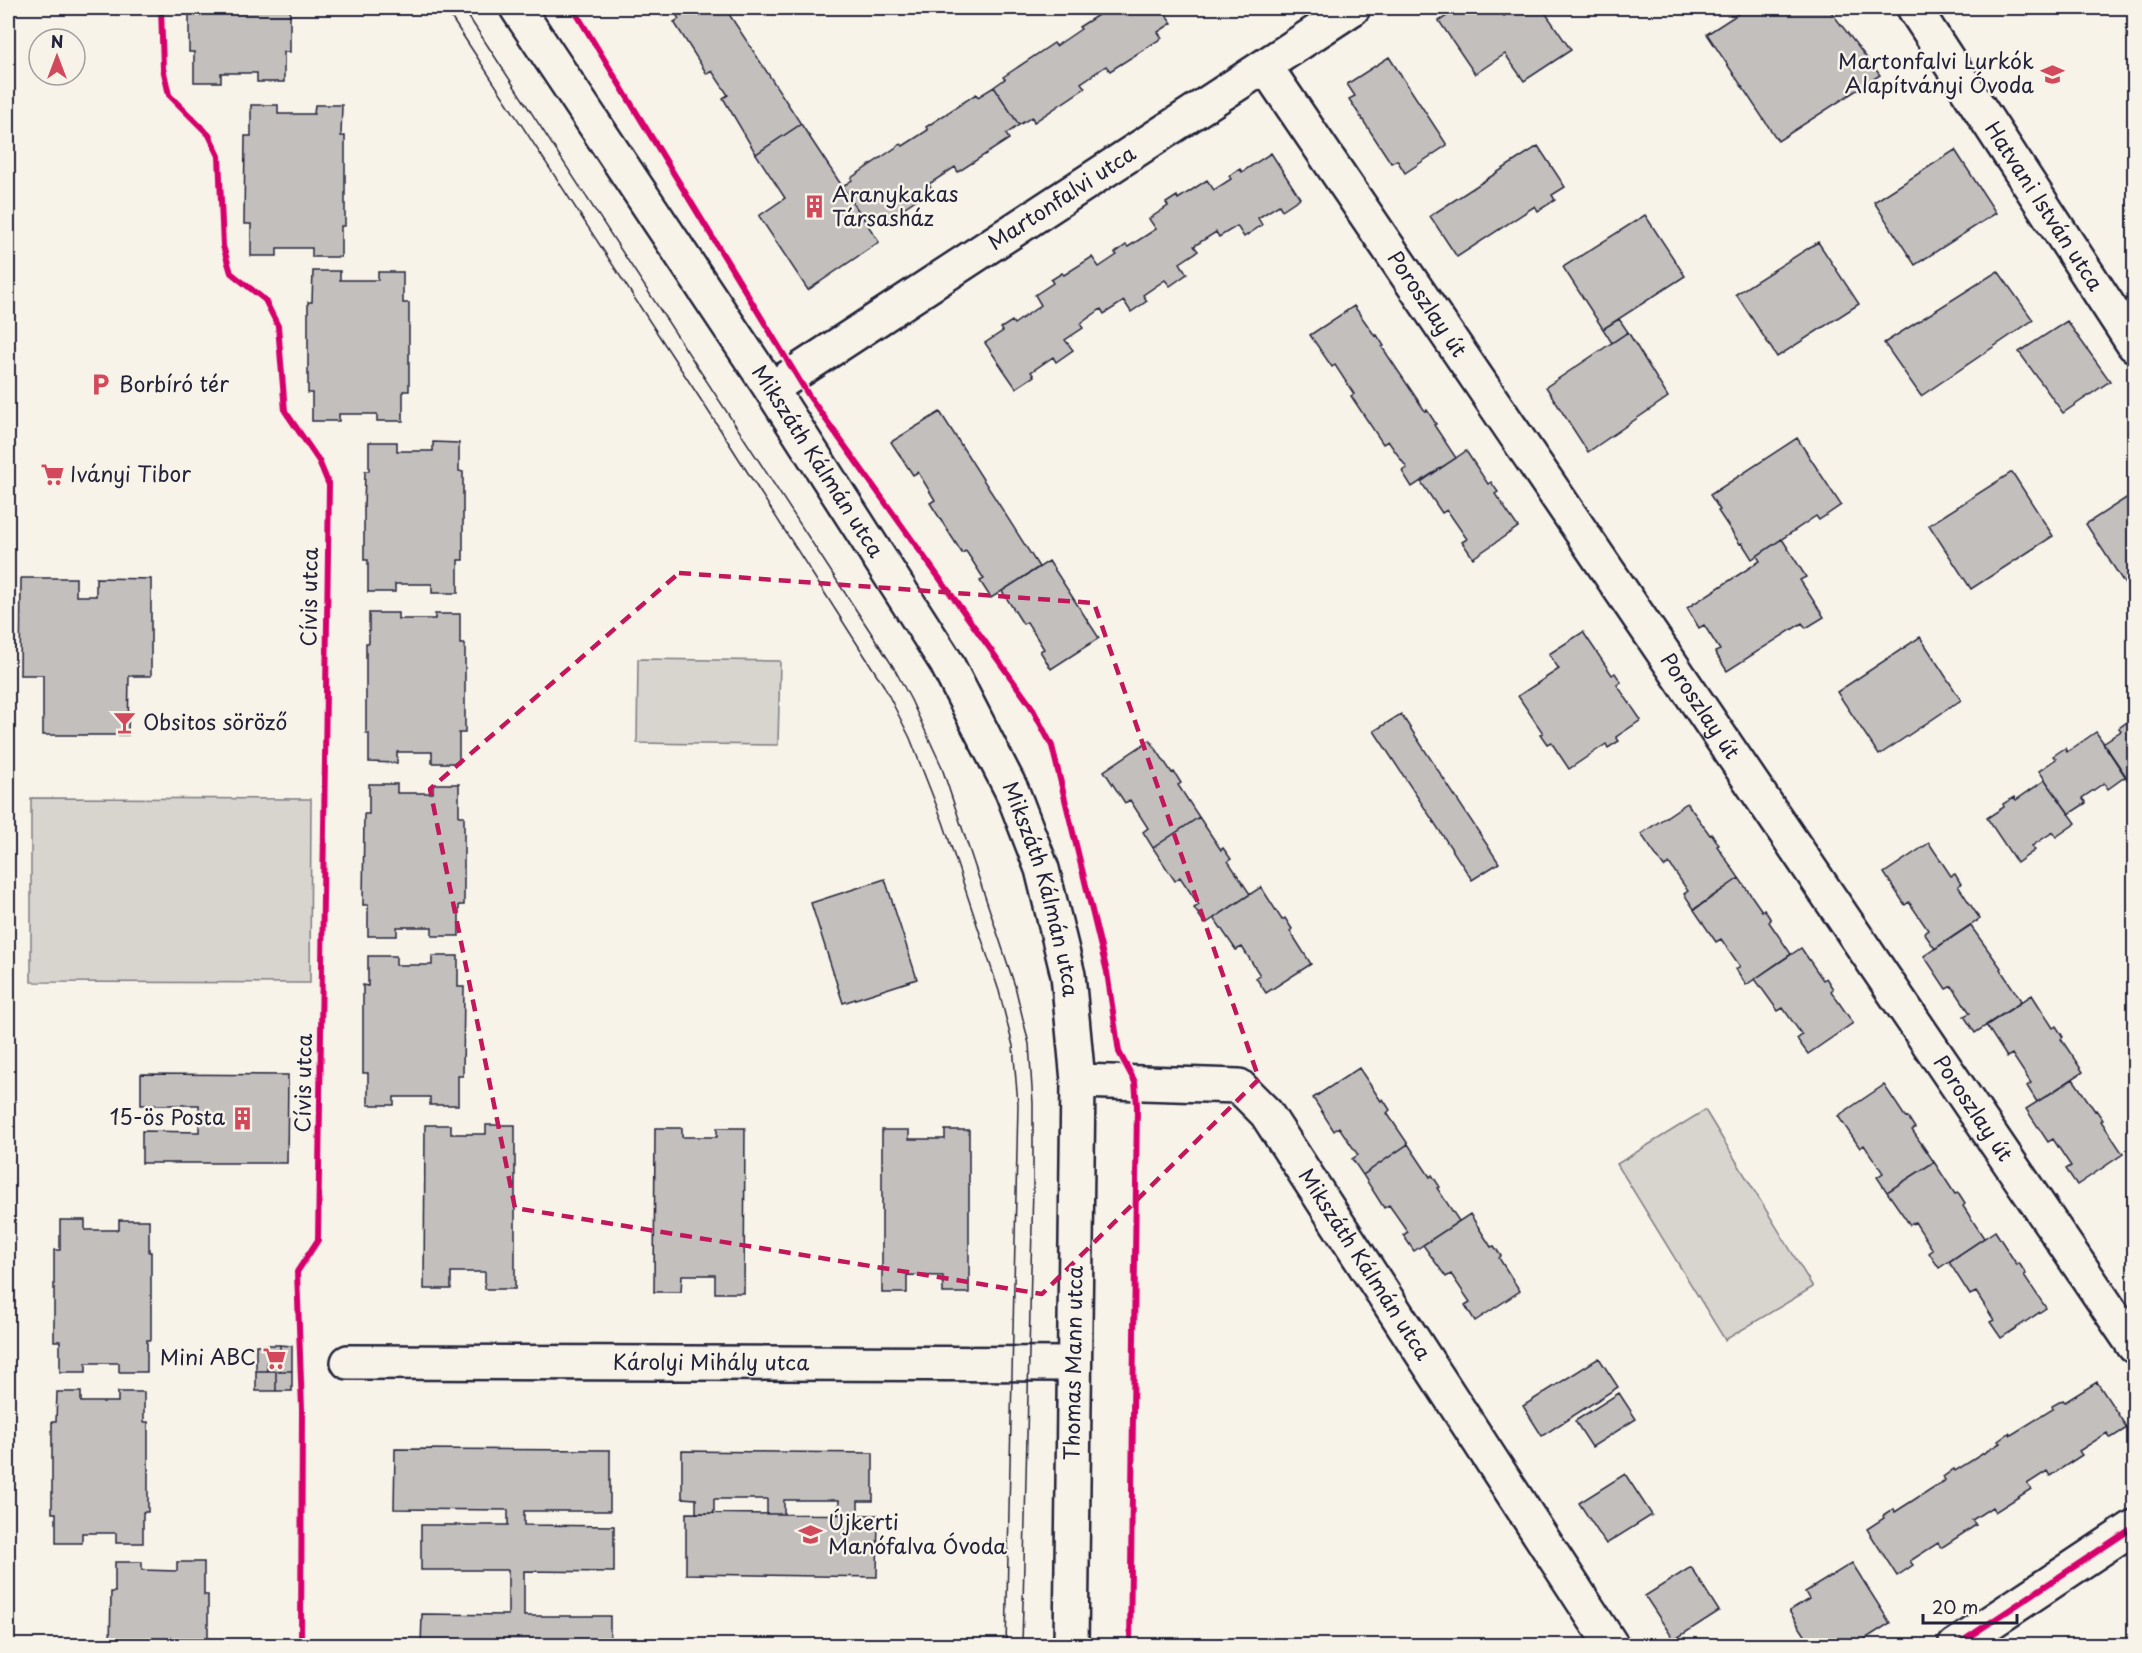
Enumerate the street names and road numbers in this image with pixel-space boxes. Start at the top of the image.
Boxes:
street label: Hatvani István utca [1978,114,2112,296]
street label: Martonfalvi utca [981,137,1141,257]
street label: Poroszlay út [1381,243,1476,363]
street label: Mikszáth Kálmán utca [745,358,893,563]
street label: Cívis utca [291,547,325,647]
street label: Poroszlay út [1654,646,1749,765]
street label: Mikszáth Kálmán utca [996,776,1088,998]
street label: Cívis utca [285,1033,319,1133]
street label: Poroszlay út [1927,1048,2022,1167]
street label: Mikszáth Kálmán utca [1292,1161,1440,1366]
street label: Thomas Mann utca [1054,1265,1090,1461]
street label: Károlyi Mihály utca [613,1345,809,1377]

